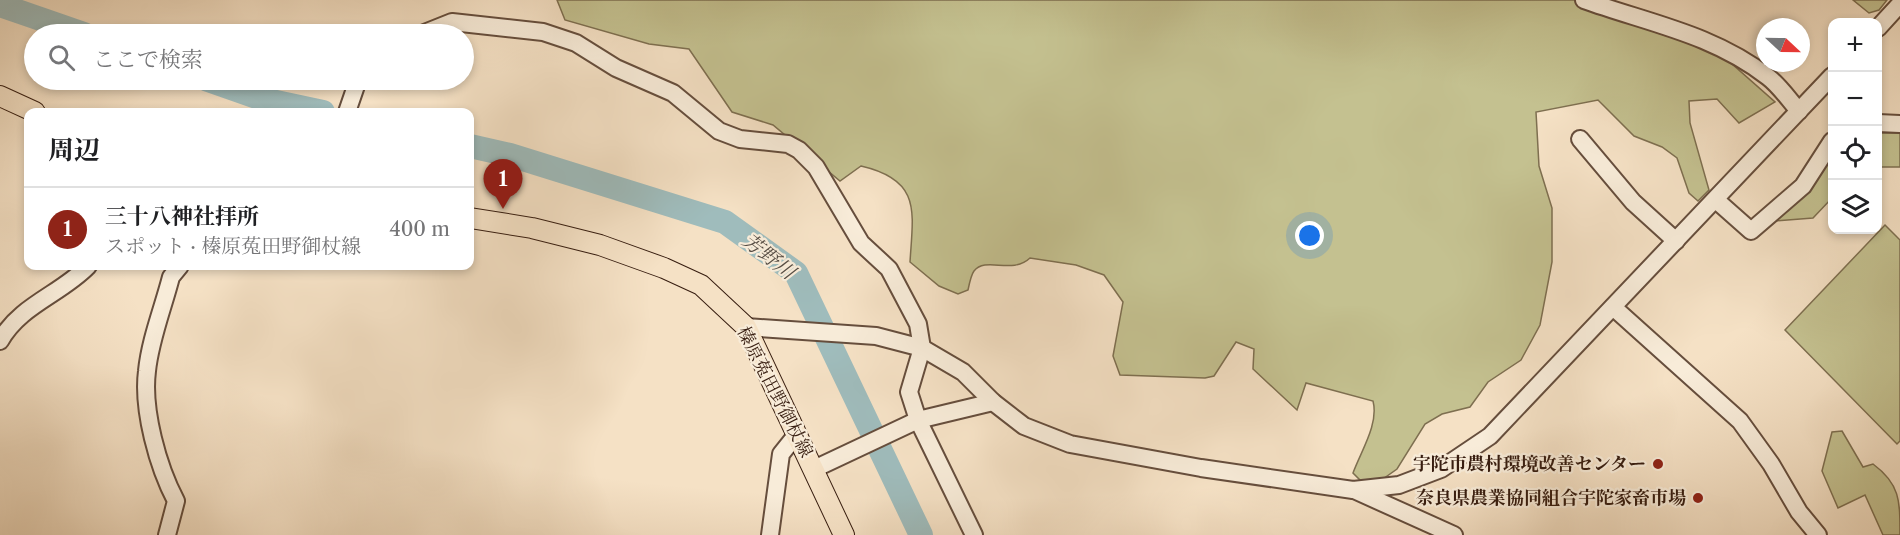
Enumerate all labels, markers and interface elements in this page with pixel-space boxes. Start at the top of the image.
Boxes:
north arrow [1756,18,1810,72]
map controls [1828,18,1882,234]
button: + [1828,18,1882,72]
search box [24,24,474,90]
icon: search [45,41,78,74]
text: ここで検索 [93,46,203,73]
button: − [1828,72,1882,126]
button: locate [1828,126,1882,180]
text: 周辺 [48,134,100,166]
pin: 1 [484,160,522,209]
button: layers [1828,180,1882,234]
text: 三十八神社拝所 [105,203,259,230]
text: 1 [63,217,72,241]
text: 400 m [389,217,450,241]
your location [1295,221,1324,250]
water label: 芳野川 [738,228,802,285]
text: スポット · 榛原菟田野御杖線 [105,234,361,258]
street label: 榛原菟田野御杖線 [733,323,817,461]
place label: 宇陀市農村環境改善センター [1413,453,1646,475]
marker: 宇陀市農村環境改善センター [1651,457,1665,471]
place label: 奈良県農業協同組合宇陀家畜市場 [1416,487,1686,509]
marker: 奈良県農業協同組合宇陀家畜市場 [1691,491,1705,505]

